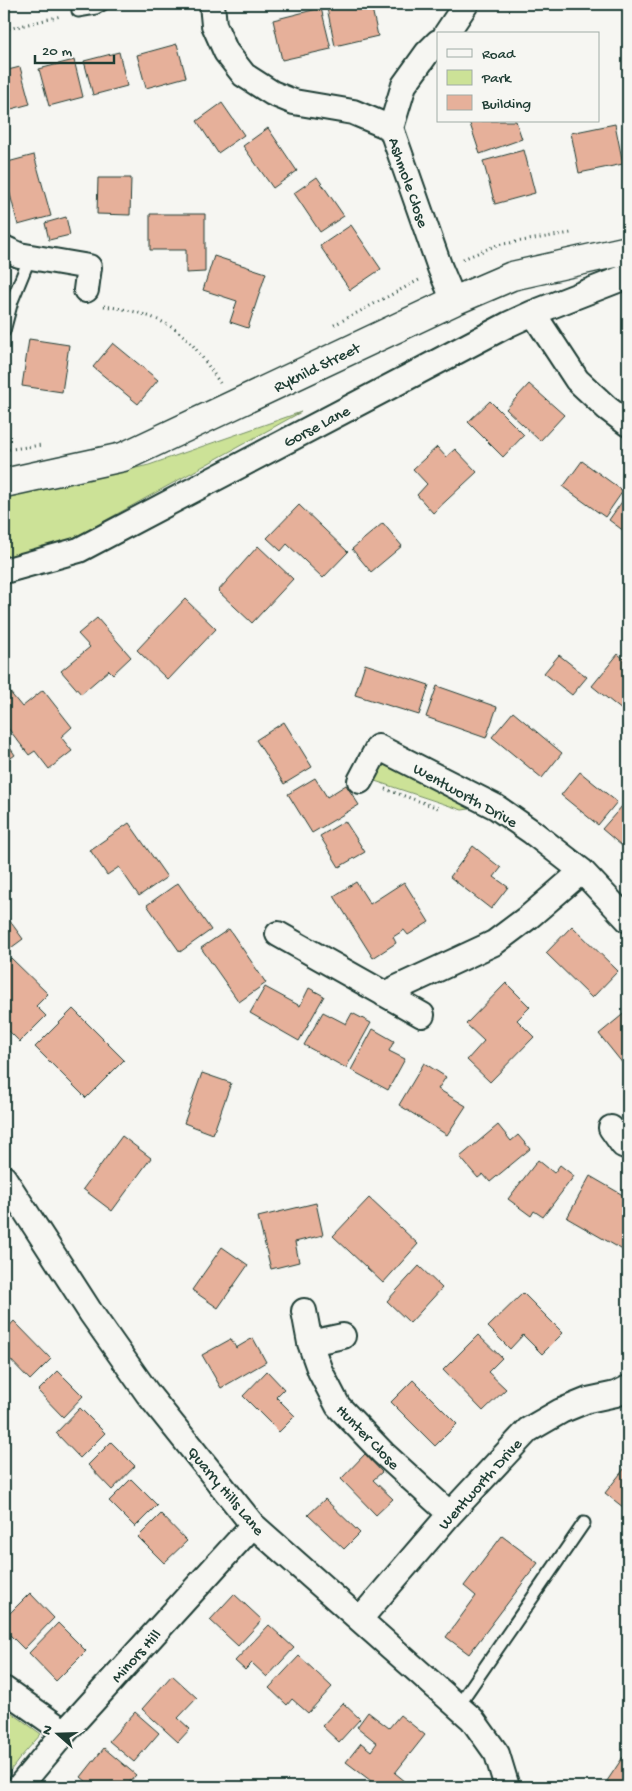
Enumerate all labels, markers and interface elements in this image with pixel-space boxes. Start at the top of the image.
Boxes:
scale bar [35,32,114,64]
legend [437,32,600,122]
text: 20 m [42,43,72,61]
text: Road [482,46,516,64]
text: Park [481,70,512,88]
text: Building [481,96,531,114]
street label: Ashmole Close [382,136,431,231]
street label: Ryknild Street [271,339,365,398]
street label: Gorse Lane [281,402,355,454]
street label: Wentworth Drive [409,761,520,834]
street label: Hunter Close [331,1402,403,1475]
street label: Wentworth Drive [436,1435,528,1535]
street label: Quarry Hills Lane [182,1444,267,1541]
street label: Minors Hill [109,1627,167,1688]
north arrow [32,1708,82,1758]
text: N [39,1723,58,1738]

